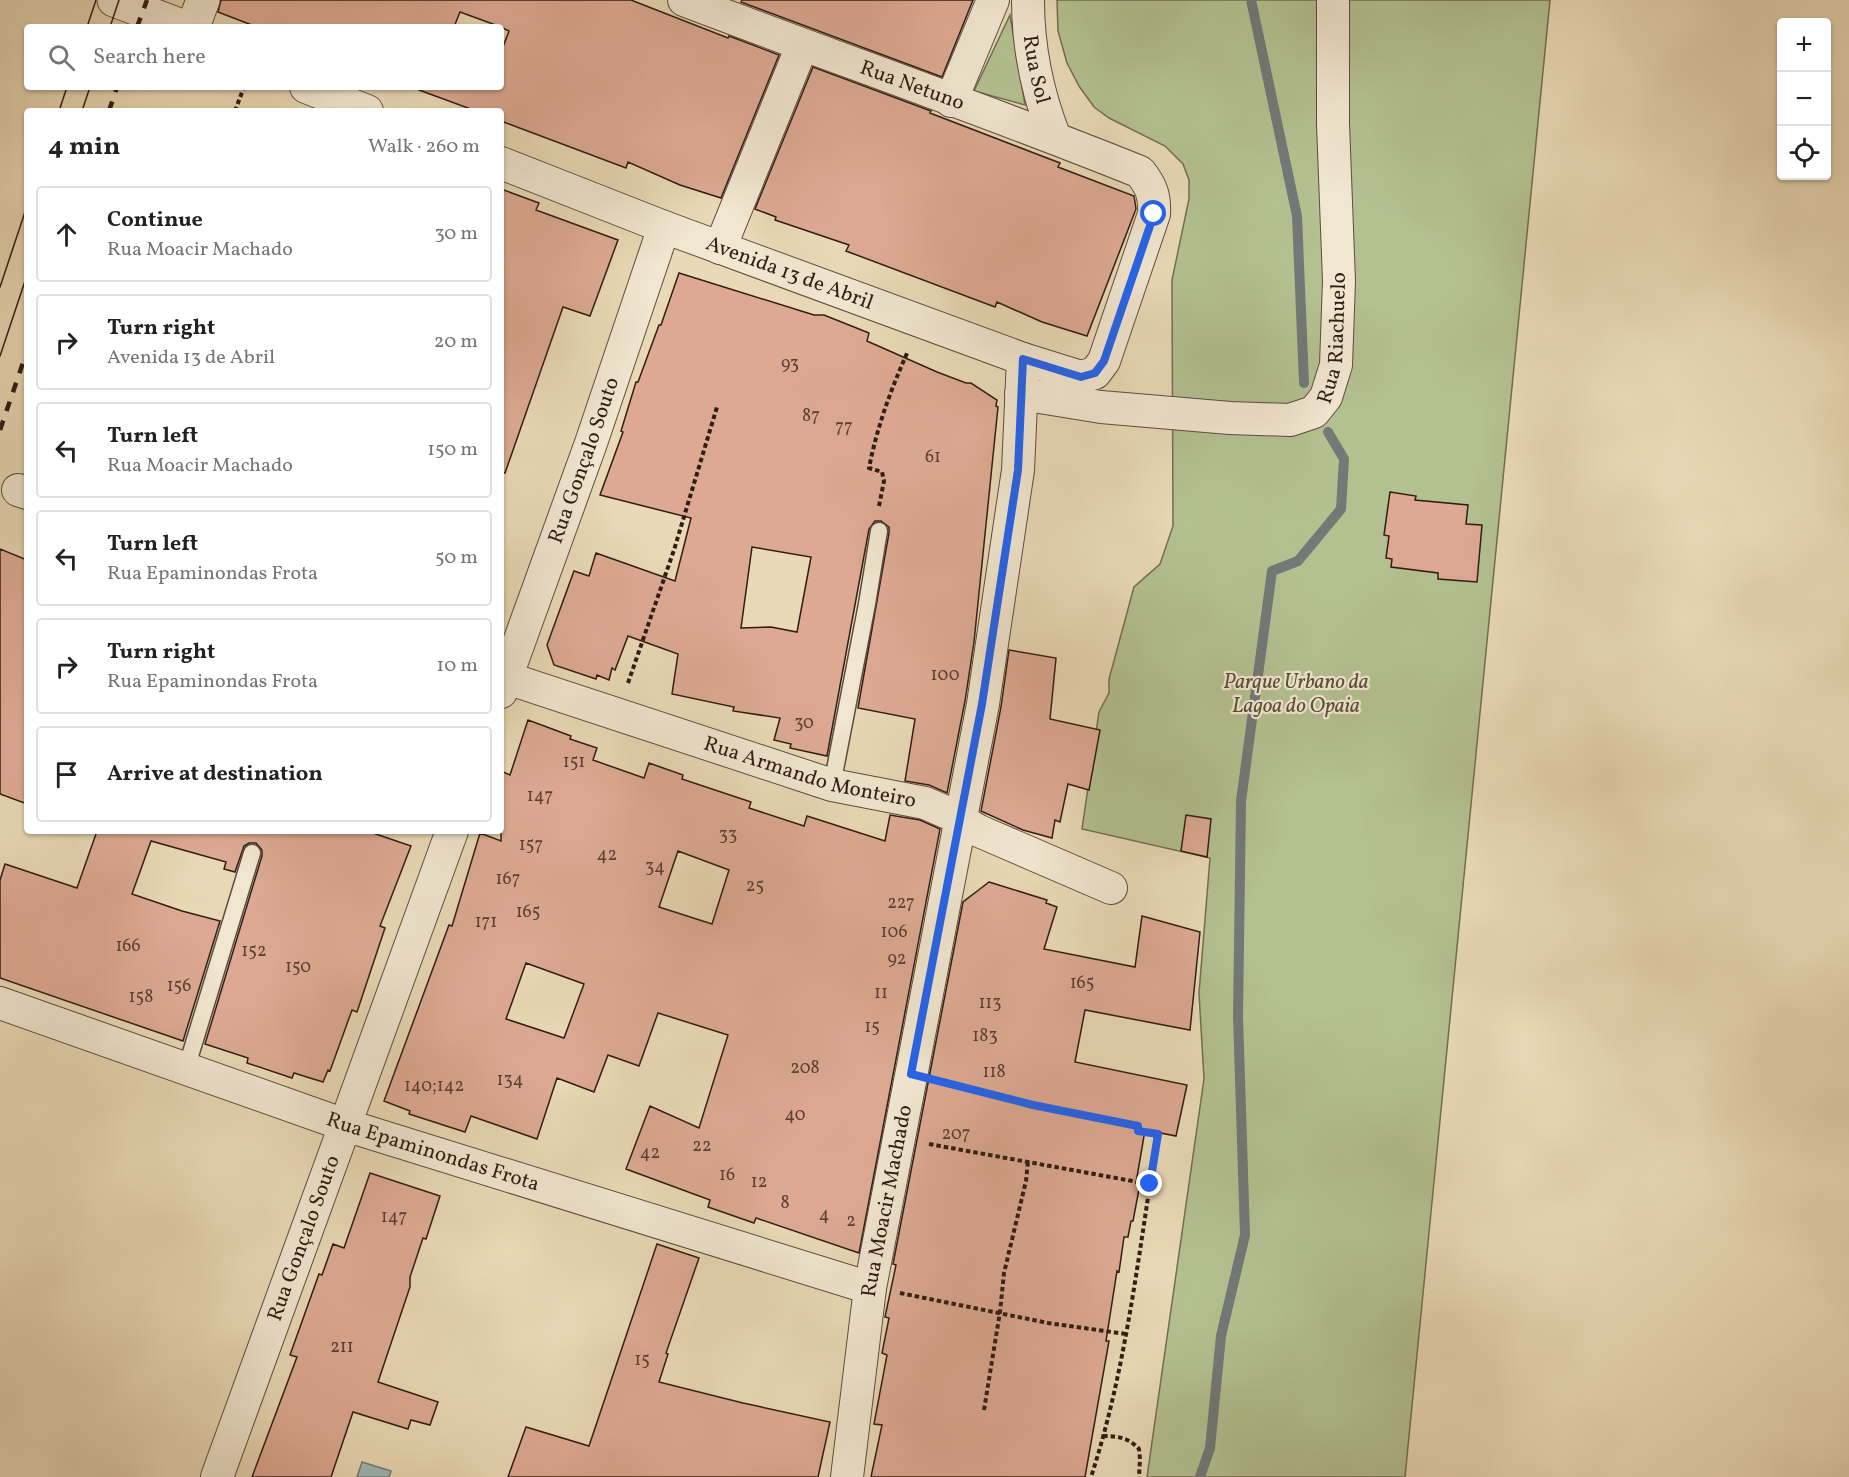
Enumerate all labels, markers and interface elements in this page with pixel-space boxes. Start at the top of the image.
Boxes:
map controls [1777,18,1831,180]
button: + [1777,18,1831,72]
search box [24,24,504,90]
street label: Rua Sol [1015,33,1057,107]
icon: search [45,41,78,74]
text: Search here [93,42,206,73]
street label: Rua Netuno [856,54,968,118]
button: − [1777,72,1831,126]
button: locate [1777,126,1831,180]
text: 4 min [48,129,120,165]
text: Walk · 260 m [368,133,480,161]
route start [1140,200,1166,226]
text: Continue [107,205,203,236]
icon: ahead [50,218,83,251]
text: 30 m [434,220,478,248]
street label: Avenida 13 de Abril [702,229,878,317]
text: Rua Moacir Machado [107,236,293,264]
street label: Rua Riachuelo [1310,272,1354,407]
text: Turn right [107,313,215,344]
icon: right [50,326,83,359]
text: 20 m [434,328,478,356]
text: Avenida 13 de Abril [107,344,275,372]
house number: 93 [781,352,799,377]
street label: Rua Gonçalo Souto [541,373,627,548]
house number: 87 [802,404,820,429]
house number: 77 [835,415,853,440]
text: Turn left [107,421,198,452]
icon: left [50,434,83,467]
text: 150 m [427,436,478,464]
house number: 61 [925,445,941,470]
text: Rua Moacir Machado [107,452,293,480]
text: Turn left [107,529,198,560]
icon: left [50,542,83,575]
text: 50 m [435,544,478,572]
text: Rua Epaminondas Frota [107,560,318,588]
text: Turn right [107,637,215,668]
icon: right [50,650,83,683]
text: 10 m [437,652,478,680]
house number: 100 [931,663,960,688]
text: Rua Epaminondas Frota [107,668,318,696]
park label: Parque Urbano da Lagoa do Opaia [1223,668,1369,721]
house number: 30 [794,711,814,736]
street label: Rua Armando Monteiro [700,729,919,815]
house number: 151 [563,750,585,775]
icon: arrive [50,758,83,791]
text: Arrive at destination [107,759,323,790]
house number: 147 [527,784,553,809]
house number: 33 [719,823,737,848]
house number: 157 [519,833,543,858]
house number: 42 [597,843,617,868]
house number: 34 [645,855,665,880]
house number: 167 [496,867,520,892]
house number: 25 [746,874,764,899]
house number: 227 [887,891,915,916]
house number: 165 [516,900,540,925]
house number: 171 [475,910,497,935]
house number: 106 [880,920,908,945]
house number: 166 [115,934,141,959]
house number: 152 [241,939,267,964]
house number: 92 [887,947,907,972]
house number: 150 [285,955,311,980]
house number: 165 [1070,971,1094,996]
house number: 156 [167,974,191,999]
house number: 11 [874,981,888,1006]
house number: 158 [129,985,153,1010]
house number: 113 [978,991,1002,1016]
house number: 15 [864,1015,880,1040]
house number: 183 [972,1024,998,1049]
house number: 208 [790,1056,820,1081]
house number: 118 [982,1060,1006,1085]
house number: 134 [497,1068,523,1093]
house number: 140;142 [404,1074,464,1099]
street label: Rua Moacir Machado [855,1102,920,1299]
house number: 40 [784,1103,806,1128]
street label: Rua Epaminondas Frota [322,1105,543,1199]
house number: 207 [941,1122,971,1147]
house number: 22 [692,1134,712,1159]
house number: 42 [640,1141,660,1166]
street label: Rua Gonçalo Souto [260,1151,347,1325]
house number: 16 [719,1163,735,1188]
house number: 12 [751,1170,767,1195]
route end [1136,1170,1162,1196]
house number: 8 [780,1191,790,1216]
house number: 4 [819,1203,829,1228]
house number: 147 [381,1205,407,1230]
house number: 2 [846,1209,856,1234]
house number: 211 [330,1335,354,1360]
house number: 15 [634,1348,650,1373]

